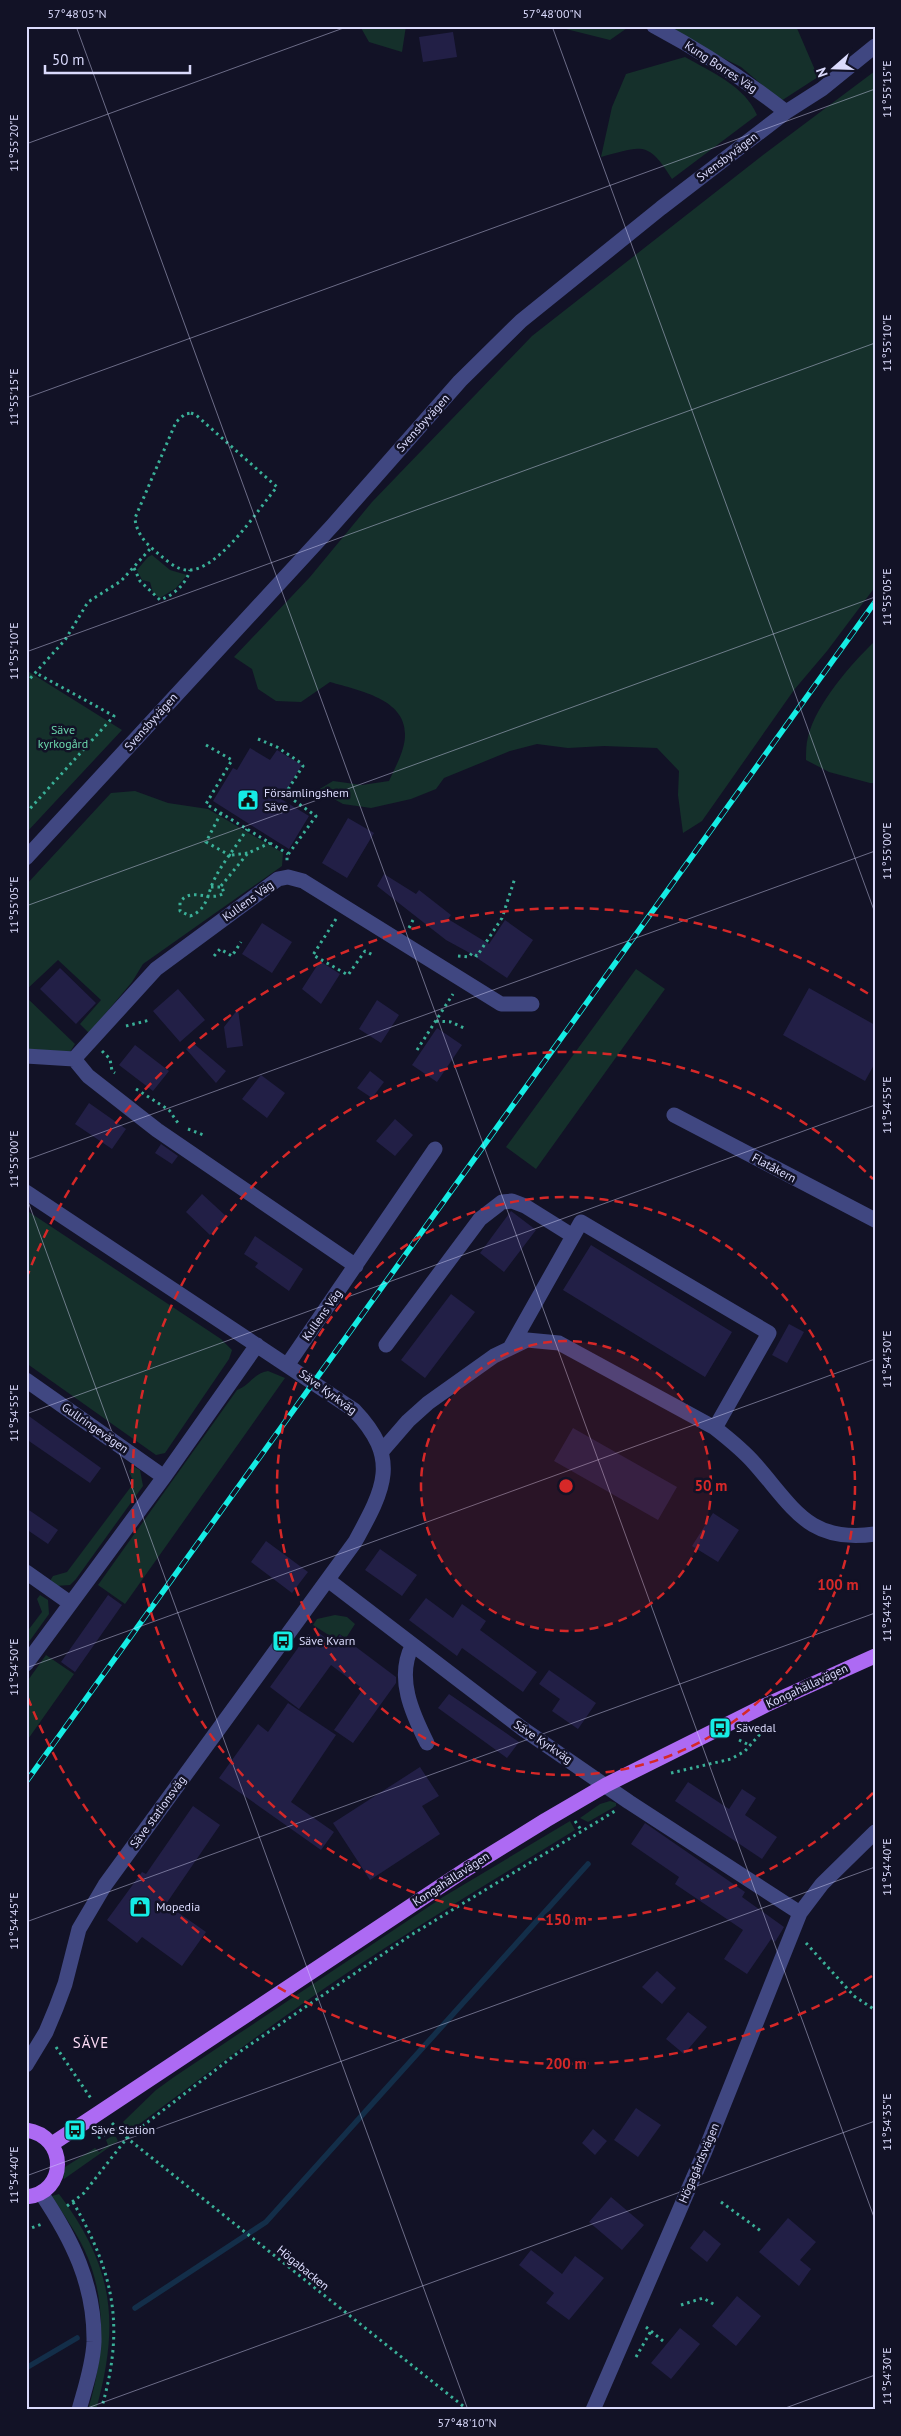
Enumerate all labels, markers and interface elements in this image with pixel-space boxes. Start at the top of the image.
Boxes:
text: 57°48'05"N [47,6,107,21]
text: 57°48'00"N [522,6,582,21]
street label: Kung Borres Väg [682,37,761,96]
scale bar [45,42,190,74]
north arrow [808,42,858,92]
text: 50 m [52,50,85,69]
text: 11°55'15"E [879,60,894,118]
text: N [812,65,832,80]
text: 11°55'20"E [6,114,21,172]
street label: Svensbyvägen [693,129,760,184]
text: 11°55'10"E [879,314,894,372]
text: 11°55'15"E [6,368,21,426]
street label: Svensbyvägen [393,391,452,455]
text: 11°55'05"E [879,568,894,626]
text: 11°55'10"E [6,622,21,680]
street label: Svensbyvägen [121,690,180,754]
park label: Säve kyrkogård [38,722,88,751]
place label: Församlingshem Säve [264,785,349,814]
public building icon: Församlingshem Säve [236,788,260,812]
text: 11°55'00"E [879,822,894,880]
text: 11°55'05"E [6,876,21,934]
street label: Kullens Väg [219,877,276,924]
text: 11°54'55"E [879,1076,894,1134]
text: 11°55'00"E [6,1130,21,1188]
street label: Flatåkern [750,1150,799,1185]
street label: Kullens Väg [298,1286,345,1343]
text: 11°54'50"E [879,1330,894,1388]
street label: Säve Kyrkväg [297,1366,360,1417]
text: 11°54'55"E [6,1384,21,1442]
street label: Gullringevägen [59,1399,131,1456]
text: 50 m [695,1476,727,1495]
centre of rings [557,1477,575,1495]
text: 100 m [817,1575,859,1594]
text: 11°54'45"E [879,1584,894,1642]
bus stop icon: Säve Kvarn [271,1629,295,1653]
place label: Säve Kvarn [299,1633,355,1648]
text: 11°54'50"E [6,1638,21,1696]
street label: Kongahällavägen [764,1660,850,1711]
bus stop icon: Sävedal [708,1716,732,1740]
street label: Säve Kyrkväg [511,1717,575,1767]
place label: Sävedal [736,1720,776,1735]
street label: Säve stationsväg [126,1773,189,1851]
text: 11°54'40"E [879,1838,894,1896]
street label: Kongahällavägen [410,1848,492,1909]
text: 11°54'45"E [6,1892,21,1950]
shop icon: Mopedia [128,1895,152,1919]
place label: Mopedia [156,1899,200,1914]
text: 150 m [545,1910,587,1929]
district label: SÄVE [73,2033,109,2052]
text: 200 m [545,2054,587,2073]
text: 11°54'35"E [879,2093,894,2151]
bus stop icon: Säve Station [63,2118,87,2142]
street label: Högagårdsvägen [675,2120,722,2205]
place label: Säve Station [91,2122,155,2137]
text: 11°54'40"E [6,2146,21,2204]
street label: Högabacken [274,2242,333,2293]
text: 11°54'30"E [879,2347,894,2405]
text: 57°48'10"N [437,2415,497,2430]

